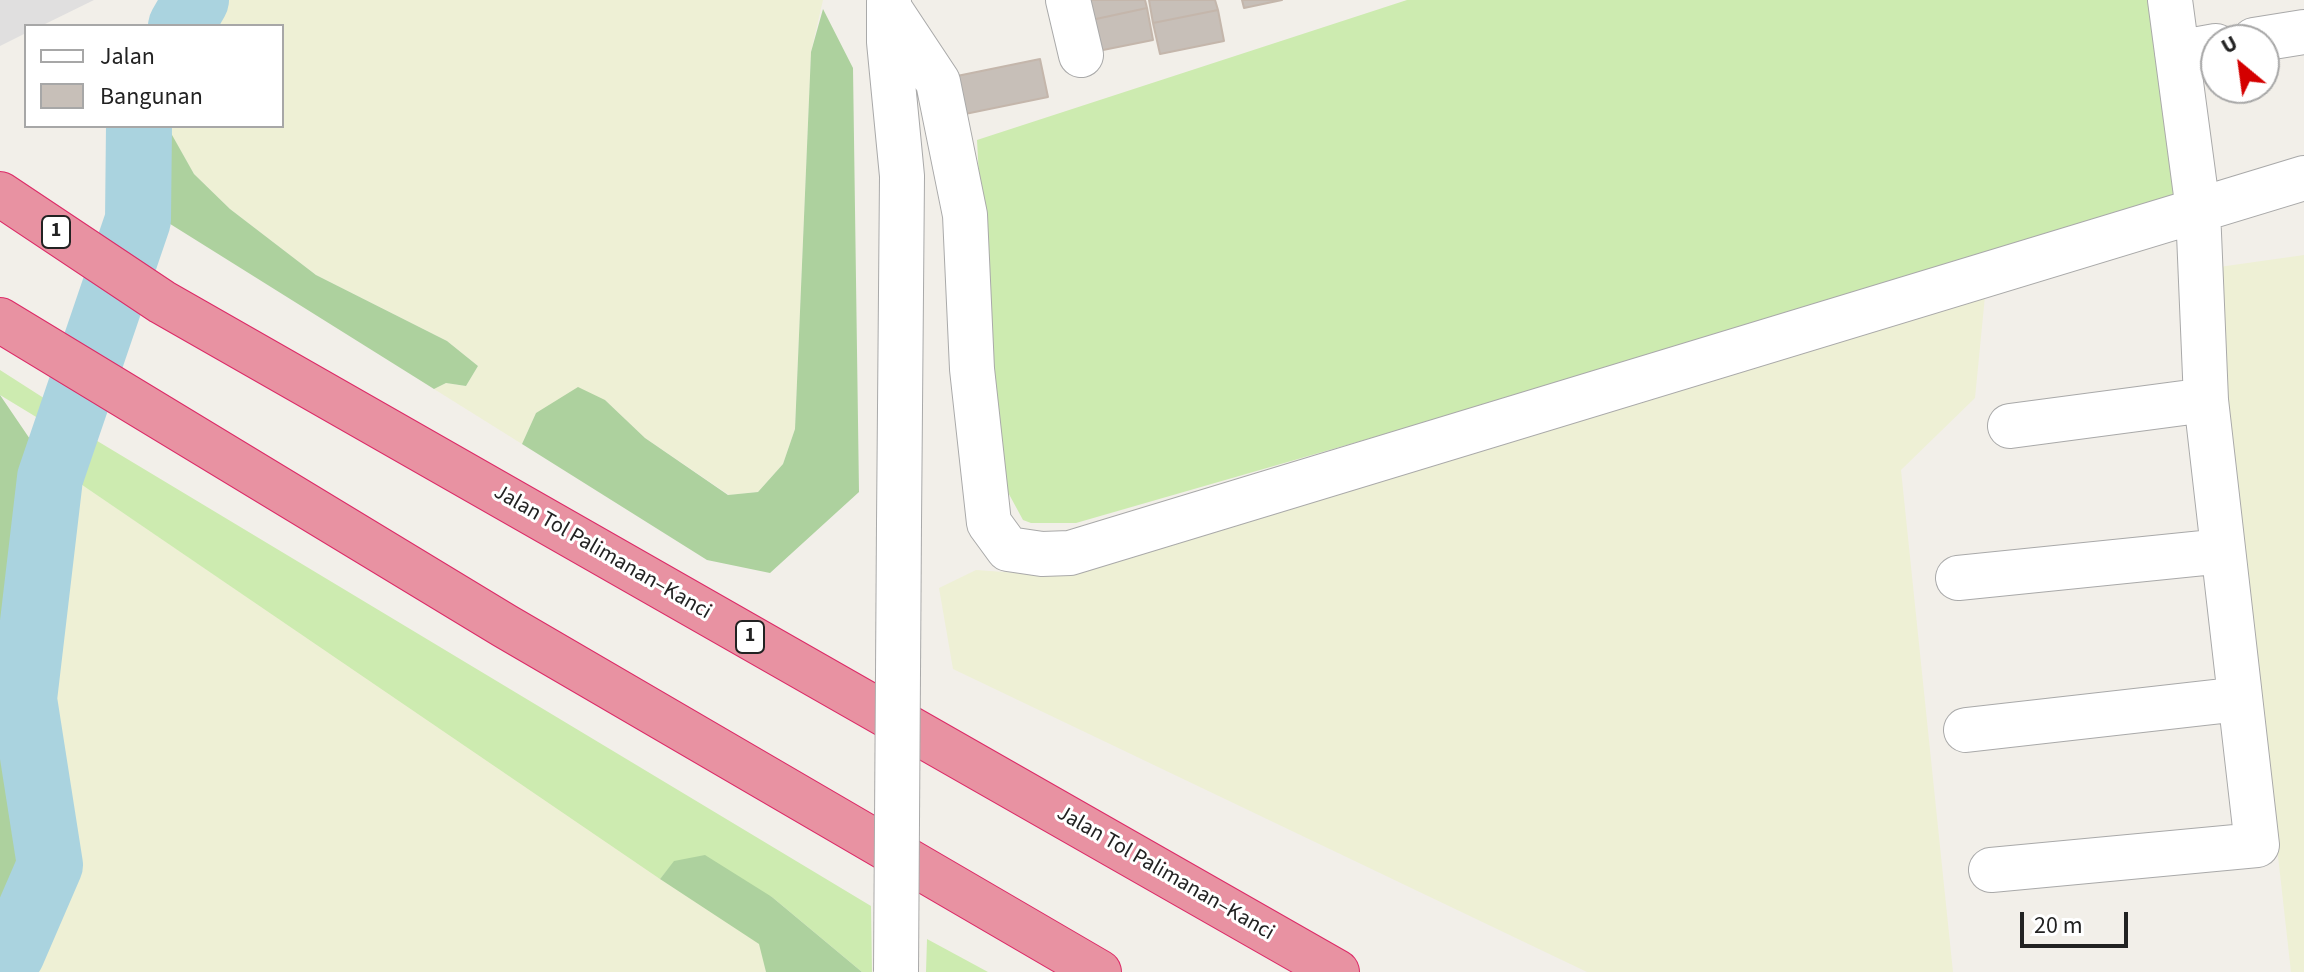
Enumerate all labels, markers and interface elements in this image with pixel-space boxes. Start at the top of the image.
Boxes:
legend [24,24,284,128]
north arrow [2200,24,2280,104]
text: U [2215,27,2243,62]
text: Jalan [100,39,155,74]
text: Bangunan [100,79,203,114]
road number: 1 [42,216,70,248]
street label: Jalan Tol Palimanan–Kanci [488,480,716,626]
road number: 1 [736,621,764,653]
street label: Jalan Tol Palimanan–Kanci [1051,801,1279,947]
scale bar [2024,896,2132,946]
text: 20 m [2034,908,2083,943]

